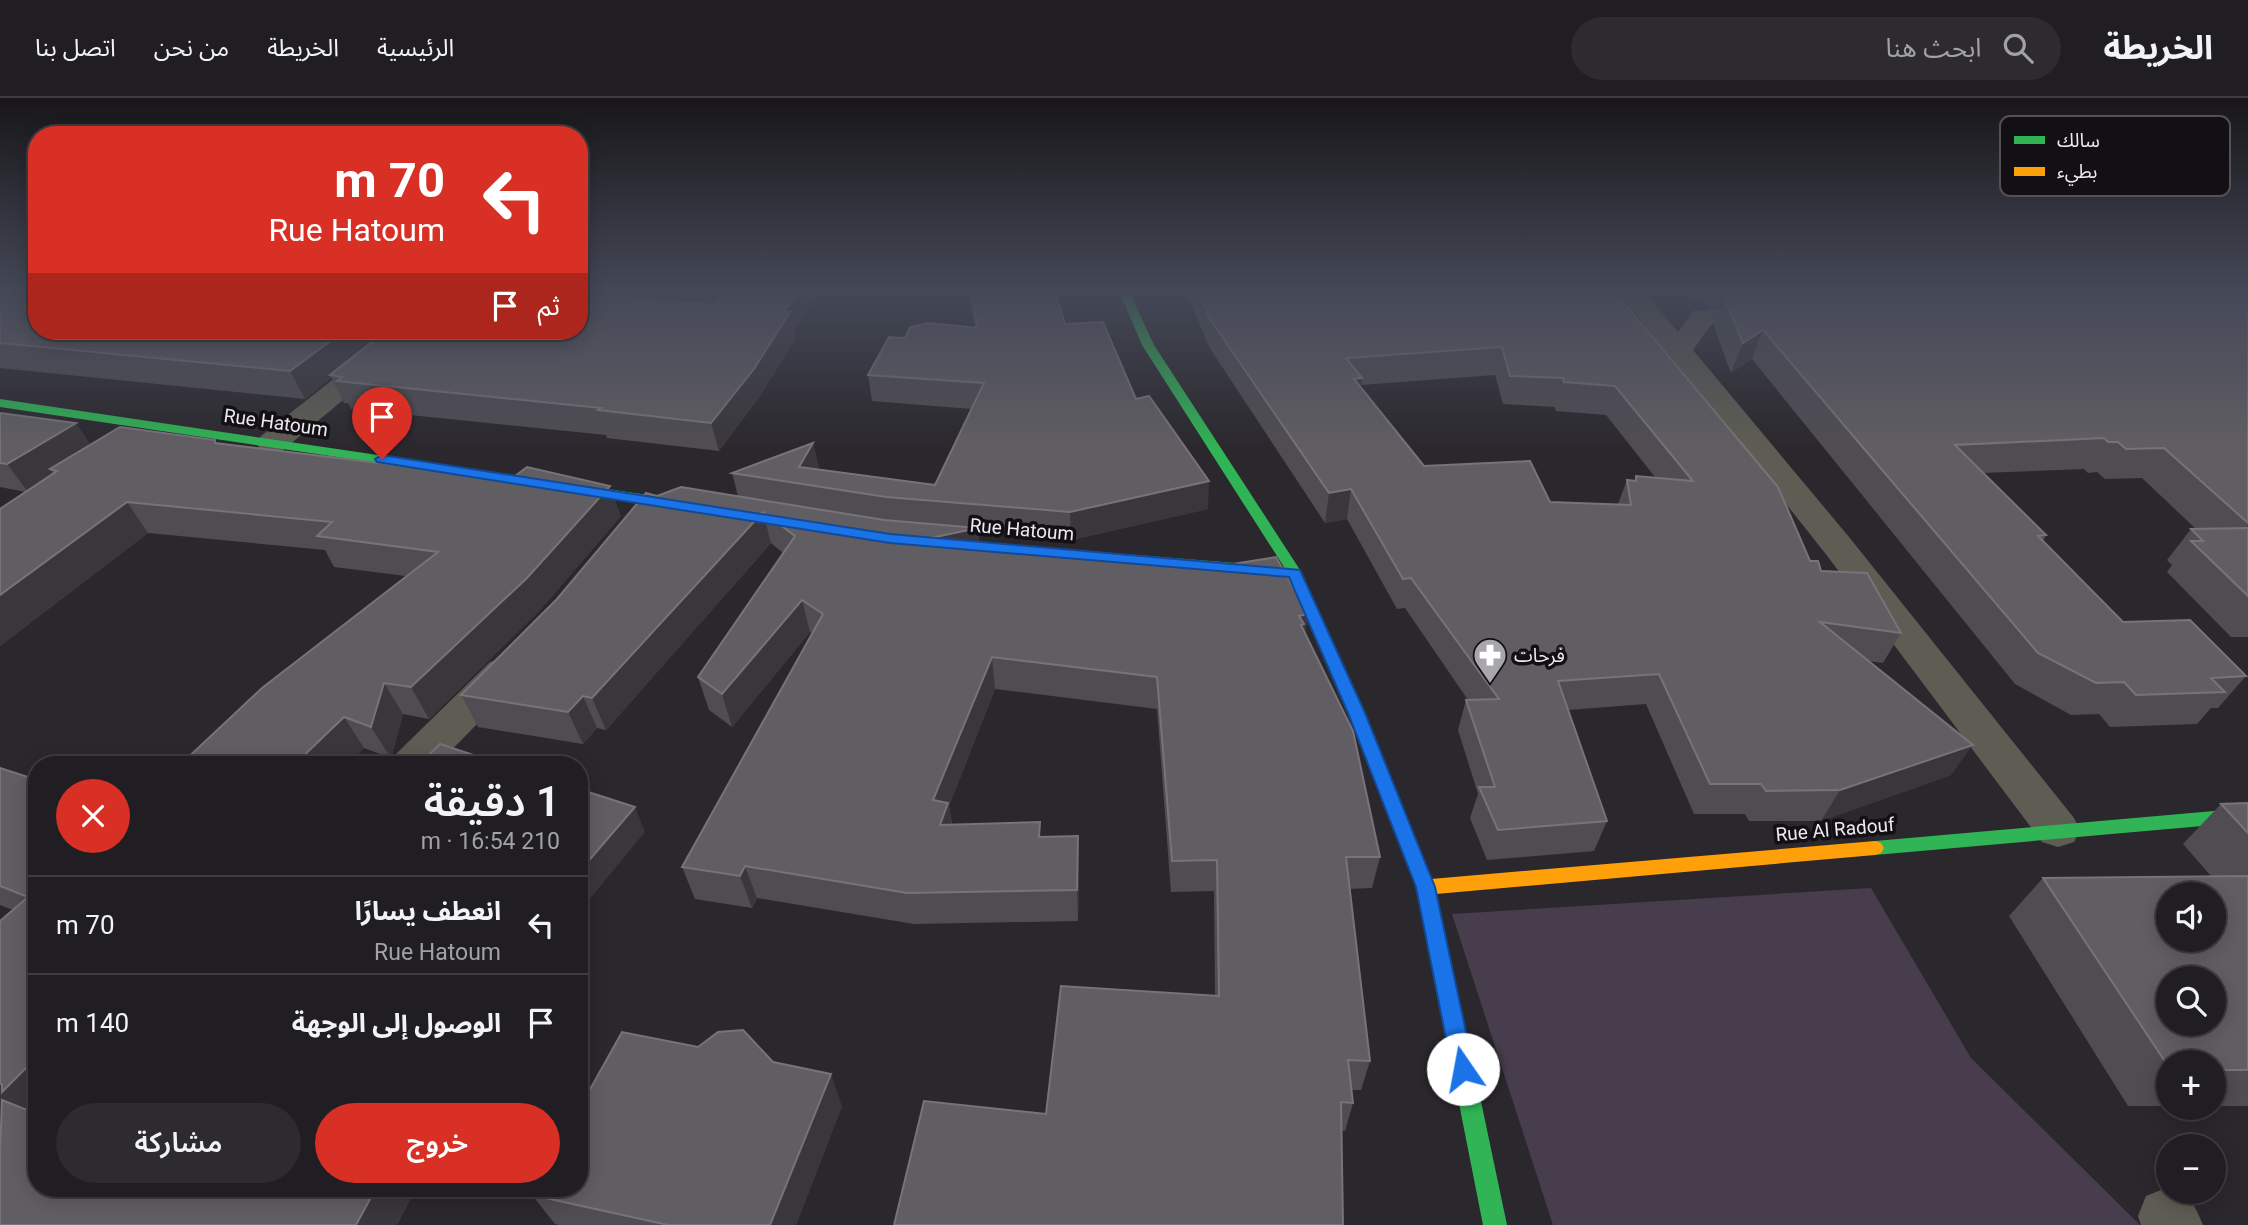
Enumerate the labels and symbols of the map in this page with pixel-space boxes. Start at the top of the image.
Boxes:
legend [2000,116,2230,196]
text: سالك [2057,129,2100,152]
text: بطيء [2057,160,2097,186]
pin [352,387,412,459]
street label: Rue Hatoum [222,404,329,441]
street label: Rue Hatoum [969,513,1075,546]
pharmacy icon: فرحات [1471,636,1509,685]
place label: فرحات [1514,644,1565,667]
street label: Rue Al Radouf [1775,813,1896,846]
position arrow [1426,1032,1500,1106]

